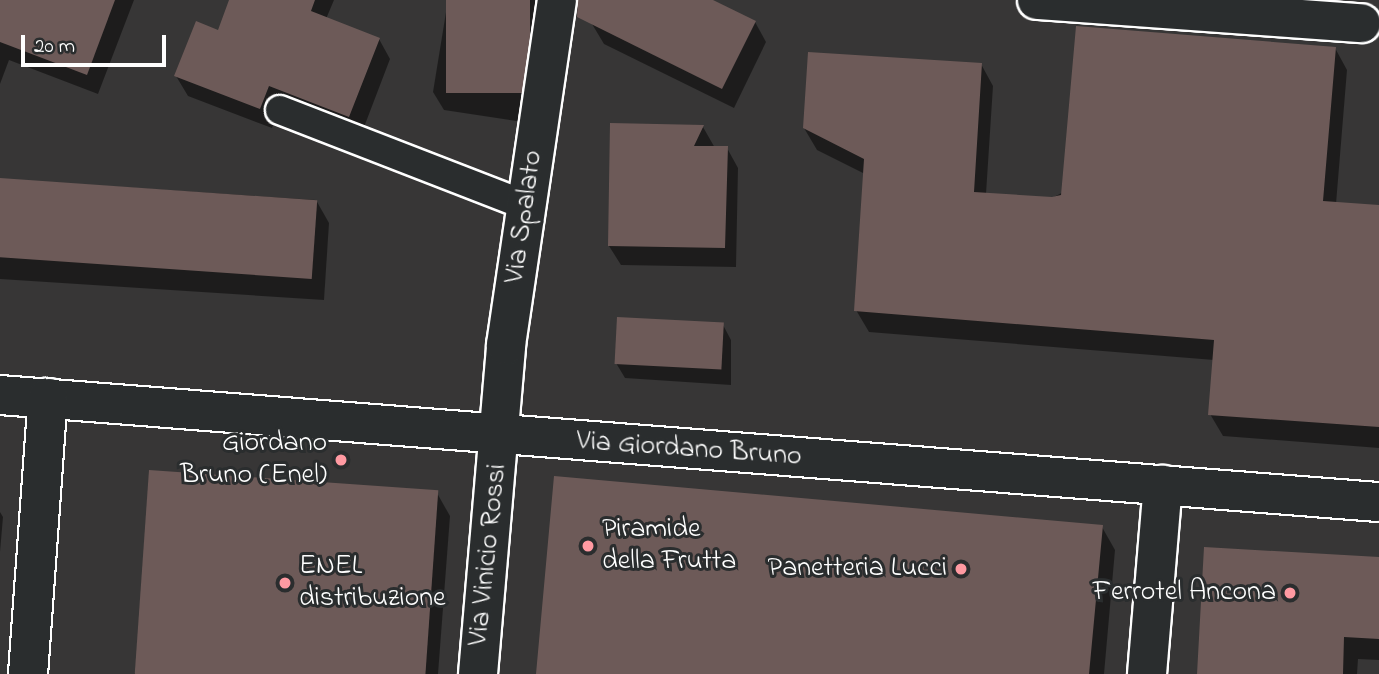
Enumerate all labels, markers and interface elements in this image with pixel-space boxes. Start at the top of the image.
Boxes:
scale bar [24,21,170,65]
text: 20 m [34,32,75,62]
street label: Via Spalato [499,148,551,286]
street label: Via Giordano Bruno [575,425,803,475]
place label: Giordano Bruno (Enel) [180,427,327,493]
marker: Giordano Bruno (Enel) [333,452,349,468]
street label: Via Vinicio Rossi [463,462,515,648]
place label: Piramide della Frutta [602,513,736,579]
marker: Piramide della Frutta [580,538,596,554]
place label: ENEL distribuzione [299,550,446,616]
place label: Panetteria Lucci [768,552,947,586]
marker: Panetteria Lucci [953,561,969,577]
marker: ENEL distribuzione [277,575,293,591]
place label: Ferrotel Ancona [1093,576,1276,610]
marker: Ferrotel Ancona [1282,585,1298,601]

